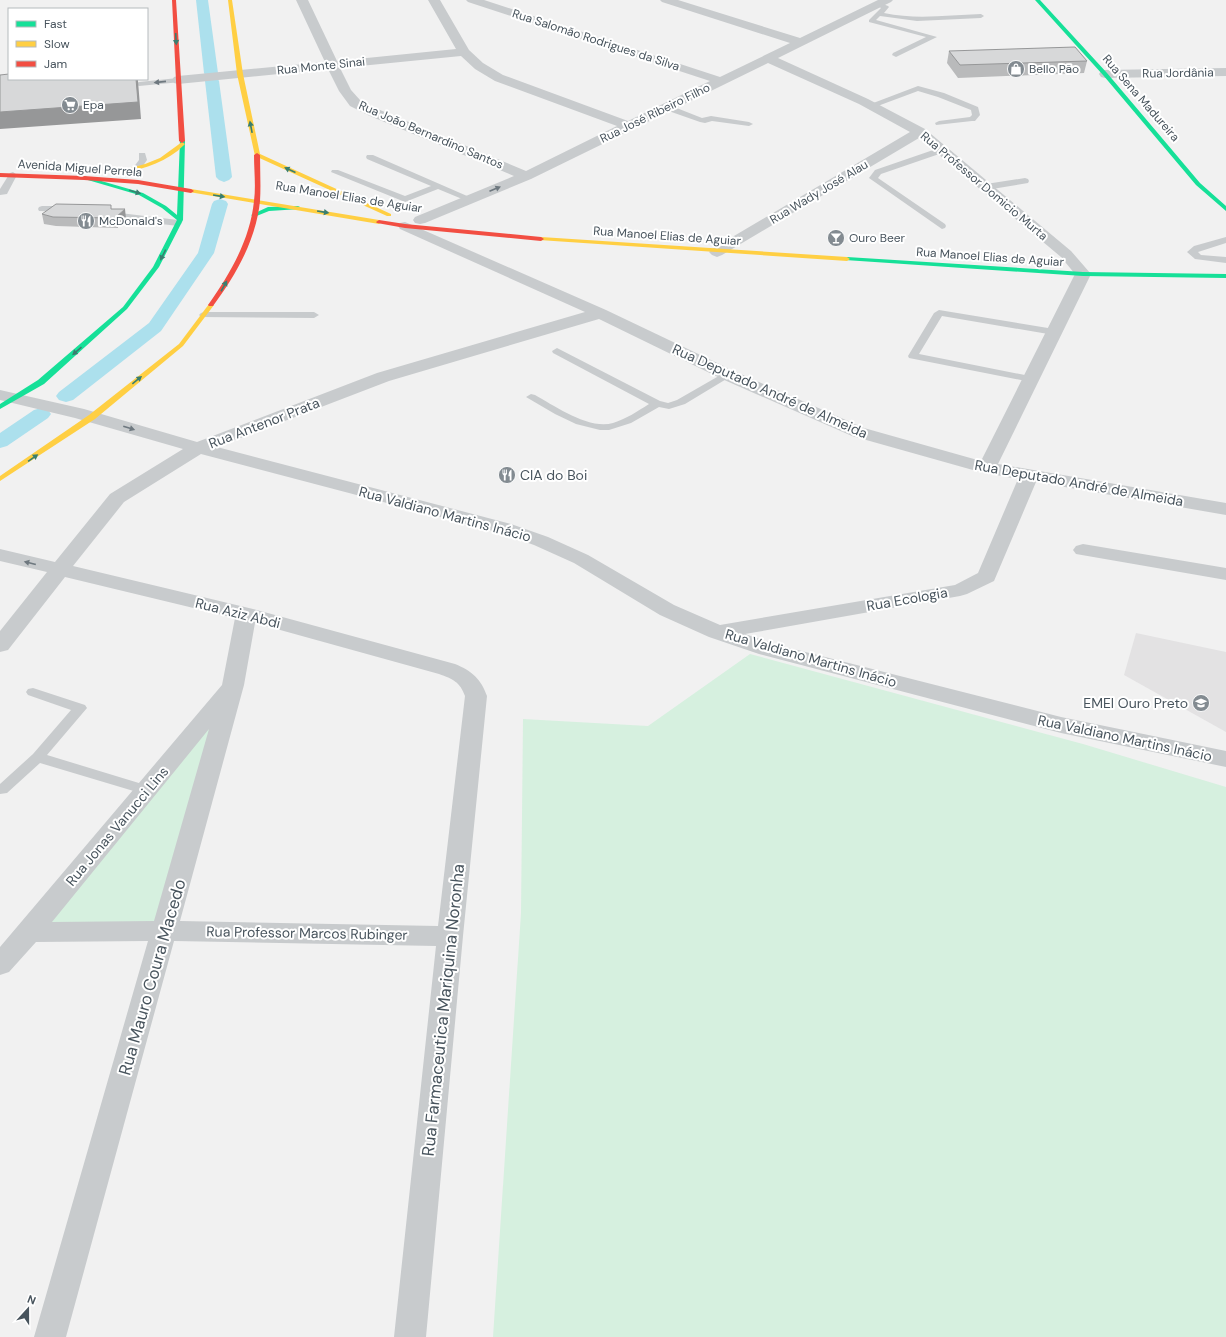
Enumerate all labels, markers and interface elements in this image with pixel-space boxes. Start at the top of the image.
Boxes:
street label: Rua Salomão Rodrigues da Silva [510,5,682,75]
legend [8,8,148,80]
text: Fast [44,16,67,32]
one-way arrow [172,33,179,45]
text: Slow [44,36,70,52]
street label: Rua Sena Madureira [1099,51,1183,145]
street label: Rua Monte Sinai [276,53,366,79]
text: Jam [44,56,67,72]
shop icon: Bello Pão [1006,59,1026,79]
place label: Bello Pão [1029,61,1079,77]
street label: Rua Jordânia [1142,64,1214,82]
one-way arrow [154,78,166,85]
street label: Rua José Ribeiro Filho [597,79,713,147]
supermarket icon: Epa [60,95,80,115]
place label: Epa [83,97,104,113]
street label: Rua João Bernardino Santos [356,97,506,173]
one-way arrow [248,121,254,134]
street label: Rua Professor Domicio Murta [917,128,1051,244]
street label: Avenida Miguel Perrela [17,156,143,180]
street label: Rua Wady José Alau [767,156,871,228]
one-way arrow [284,167,295,173]
street label: Rua Manoel Elias de Aguiar [275,178,424,217]
one-way arrow [489,185,501,191]
one-way arrow [129,189,141,195]
one-way arrow [213,193,225,199]
one-way arrow [317,210,329,216]
restaurant icon: McDonald's [76,211,96,231]
place label: McDonald's [99,213,163,229]
street label: Rua Manoel Elias de Aguiar [593,223,742,249]
bar icon: Ouro Beer [826,228,846,248]
place label: Ouro Beer [849,230,906,246]
street label: Rua Manoel Elias de Aguiar [916,244,1065,270]
one-way arrow [159,249,166,260]
one-way arrow [221,280,227,291]
street label: Rua Deputado André de Almeida [670,340,870,442]
one-way arrow [71,346,82,355]
one-way arrow [131,376,142,384]
street label: Rua Antenor Prata [206,394,322,452]
one-way arrow [124,425,136,431]
one-way arrow [27,454,38,462]
street label: Rua Deputado André de Almeida [973,456,1185,510]
restaurant icon: CIA do Boi [497,465,517,485]
place label: CIA do Boi [520,466,587,484]
street label: Rua Valdiano Martins Inácio [357,482,533,546]
one-way arrow [24,560,36,566]
street label: Rua Ecologia [865,583,949,615]
street label: Rua Aziz Abdi [194,594,282,632]
street label: Rua Valdiano Martins Inácio [723,625,899,691]
school or university icon: EMEI Ouro Preto [1191,693,1211,713]
place label: EMEI Ouro Preto [1083,694,1188,712]
street label: Rua Valdiano Martins Inácio [1036,711,1214,765]
street label: Rua Jonas Vanucci Lins [62,763,172,889]
street label: Rua Farmaceutica Mariquina Noronha [417,863,469,1157]
street label: Rua Mauro Coura Macedo [113,876,191,1078]
street label: Rua Professor Marcos Rubinger [206,922,408,944]
north arrow [8,1289,48,1329]
text: N [25,1292,38,1308]

